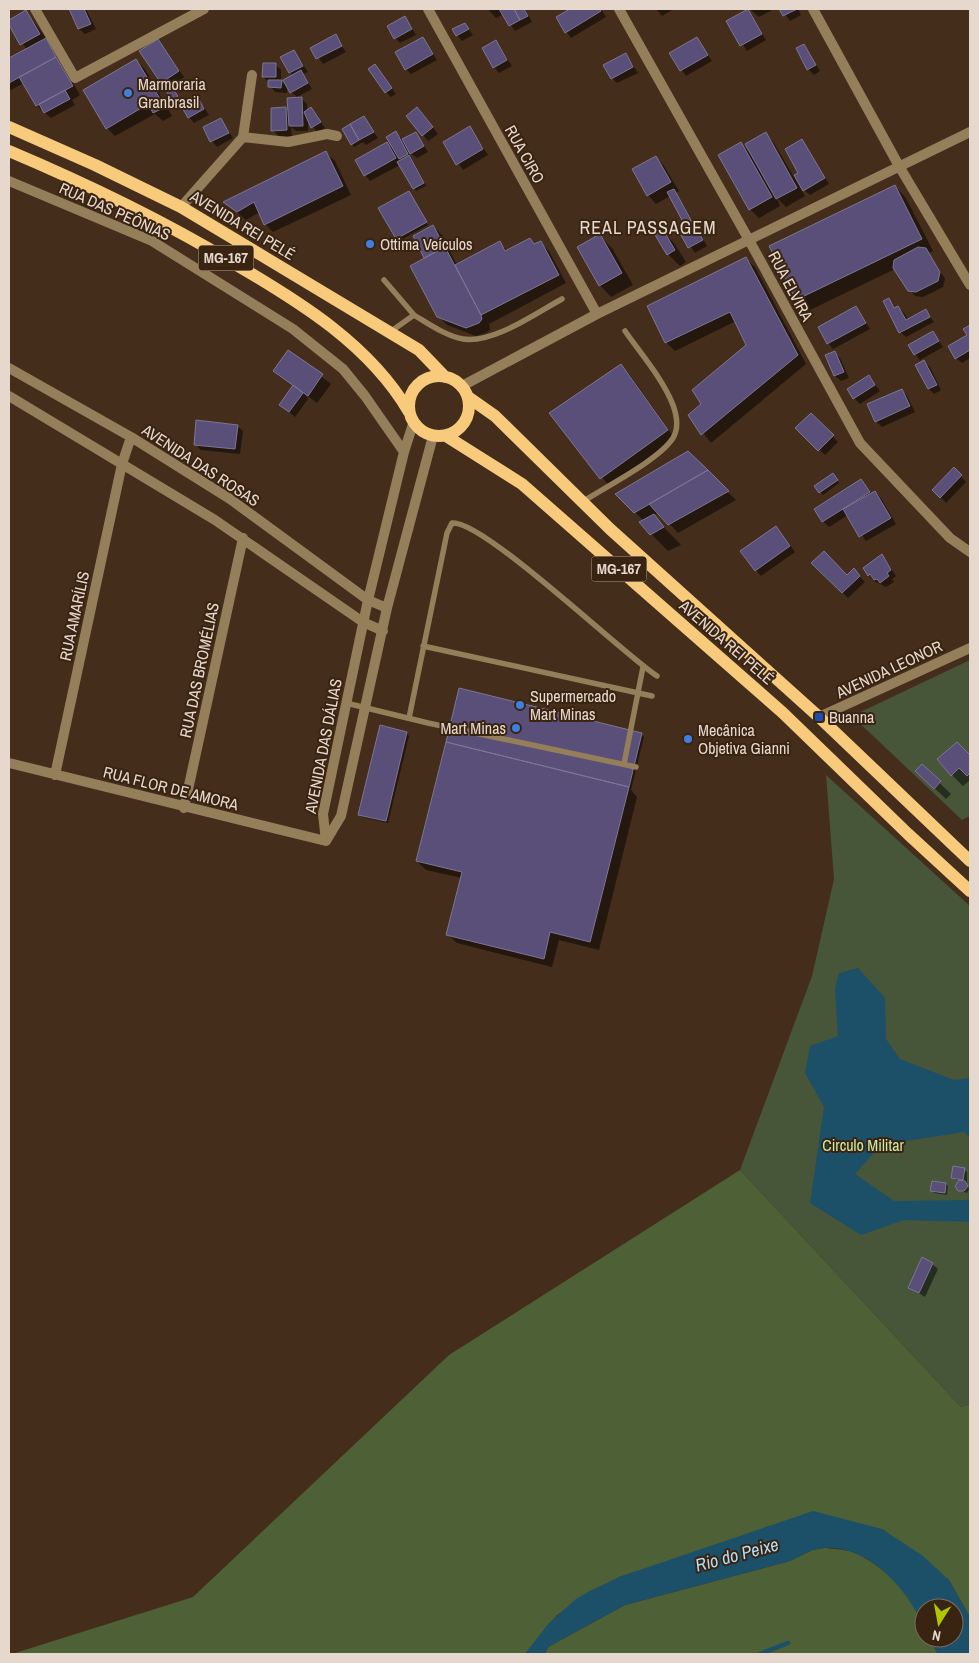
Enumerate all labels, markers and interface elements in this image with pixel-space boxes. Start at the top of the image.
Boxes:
place label: Marmoraria Granbrasil [138,73,206,113]
marker: Marmoraria Granbrasil [122,87,134,99]
street label: RUA CIRO [500,121,550,187]
street label: RUA DAS PEÔNIAS [56,177,174,245]
street label: AVENIDA REI PELÉ [186,185,300,265]
district label: REAL PASSAGEM [580,215,716,240]
place label: Ottima Veículos [380,233,473,255]
marker: Ottima Veículos [364,238,376,250]
road number: MG-167 [198,246,254,270]
street label: RUA ELVIRA [763,247,819,325]
street label: AVENIDA DAS ROSAS [137,418,264,511]
road number: MG-167 [592,556,646,582]
street label: RUA AMARÍLIS [54,569,94,663]
street label: AVENIDA REI PELÉ [674,594,779,689]
street label: RUA DAS BROMÉLIAS [174,600,224,740]
street label: AVENIDA LEONOR [831,635,946,704]
street label: AVENIDA DAS DÁLIAS [299,676,347,816]
place label: Supermercado Mart Minas [530,685,616,725]
marker: Supermercado Mart Minas [514,699,526,711]
place label: Buanna [829,706,875,728]
marker: Buanna [813,711,825,723]
place label: Mart Minas [440,717,506,739]
place label: Mecânica Objetiva Gianni [698,719,790,759]
marker: Mart Minas [510,722,522,734]
marker: Mecânica Objetiva Gianni [682,733,694,745]
street label: RUA FLOR DE AMORA [101,761,241,815]
park label: Circulo Militar [822,1134,904,1156]
water label: Rio do Peixe [692,1531,781,1578]
north arrow [914,1598,964,1648]
text: N [931,1626,942,1645]

